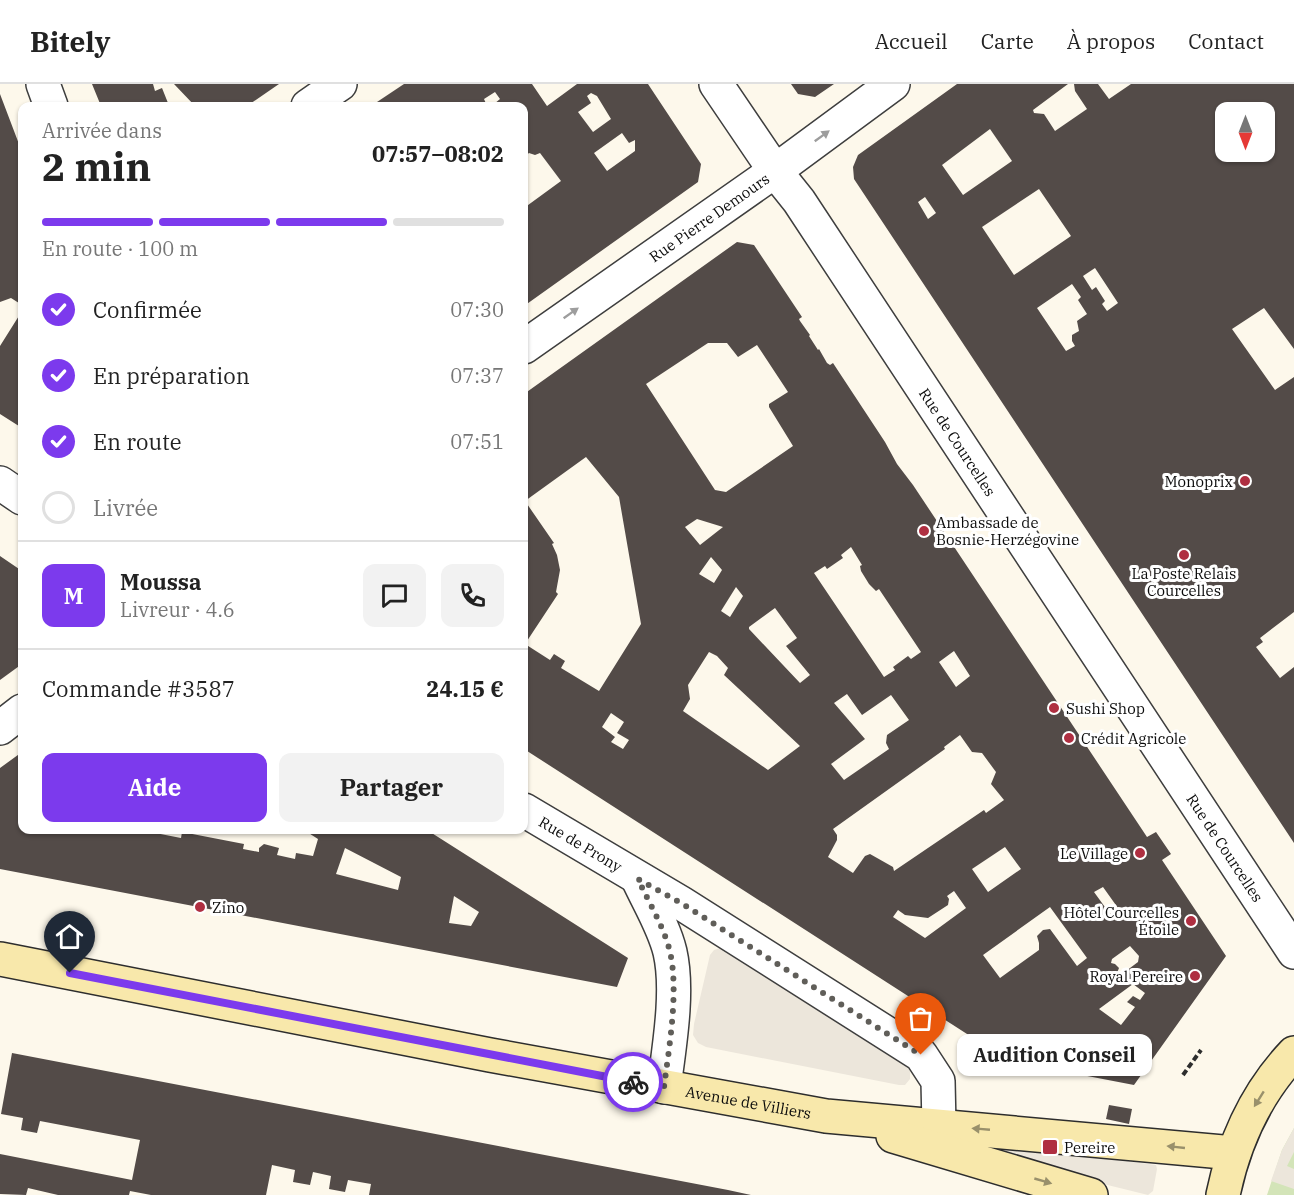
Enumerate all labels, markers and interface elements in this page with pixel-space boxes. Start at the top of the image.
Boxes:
text: Bitely [30,23,111,60]
text: Accueil [875,27,948,55]
text: Carte [981,27,1034,55]
text: À propos [1067,27,1155,55]
text: Contact [1188,27,1264,55]
north arrow [1215,102,1275,162]
map controls [1215,102,1275,162]
text: Arrivée dans [42,117,162,144]
one-way arrow [813,130,829,142]
text: 07:57–08:02 [372,139,504,168]
text: 2 min [42,141,151,192]
street label: Rue Pierre Demours [645,169,773,266]
text: En route · 100 m [42,235,198,262]
icon: check [42,293,75,326]
text: Confirmée [93,295,202,324]
text: 07:30 [450,296,504,323]
one-way arrow [563,307,579,319]
icon: check [42,359,75,392]
text: En préparation [93,361,250,390]
text: 07:37 [450,362,504,389]
street label: Rue de Courcelles [915,384,1000,499]
icon: check [42,425,75,458]
text: En route [93,427,182,456]
text: 07:51 [450,428,504,455]
place label: Monoprix [1164,472,1233,491]
marker: Monoprix [1238,474,1252,488]
text: Livrée [93,493,158,522]
place label: Ambassade de Bosnie-Herzégovine [936,513,1079,549]
marker: Ambassade de Bosnie-Herzégovine [917,524,931,538]
marker: La Poste Relais Courcelles [1177,548,1191,562]
button: chat [363,564,426,627]
button: phone [441,564,504,627]
place label: La Poste Relais Courcelles [1132,564,1236,600]
text: Moussa [120,567,202,596]
text: M [64,581,83,610]
text: Livreur · 4.6 [120,596,235,623]
text: Commande #3587 [42,674,235,703]
text: 24.15 € [426,674,504,703]
place label: Sushi Shop [1066,699,1145,718]
marker: Sushi Shop [1047,701,1061,715]
place label: Crédit Agricole [1081,729,1186,748]
marker: Crédit Agricole [1062,731,1076,745]
button: Aide [42,753,267,822]
button: Partager [279,753,504,822]
street label: Rue de Courcelles [1183,790,1268,905]
street label: Rue de Prony [536,812,626,876]
place label: Le Village [1060,844,1128,863]
marker: Le Village [1133,846,1147,860]
place label: Zino [212,898,244,917]
marker: Zino [193,900,207,914]
place label: Hôtel Courcelles Étoile [1063,903,1179,939]
pin [44,911,95,973]
marker: Hôtel Courcelles Étoile [1184,914,1198,928]
icon: home [53,920,86,953]
place label: Royal Pereire [1090,967,1183,986]
marker: Royal Pereire [1188,969,1202,983]
pin [895,993,946,1055]
icon: bag [904,1002,937,1035]
callout: Audition Conseil [957,1034,1152,1076]
text: Audition Conseil [973,1041,1136,1068]
courier [603,1052,663,1112]
icon: bike [617,1066,650,1099]
street label: Avenue de Villiers [684,1081,813,1123]
one-way arrow [1254,1091,1265,1107]
one-way arrow [972,1124,991,1134]
marker: Pereire [1041,1138,1059,1156]
place label: Pereire [1064,1138,1115,1157]
one-way arrow [1166,1142,1185,1152]
one-way arrow [1033,1176,1052,1186]

